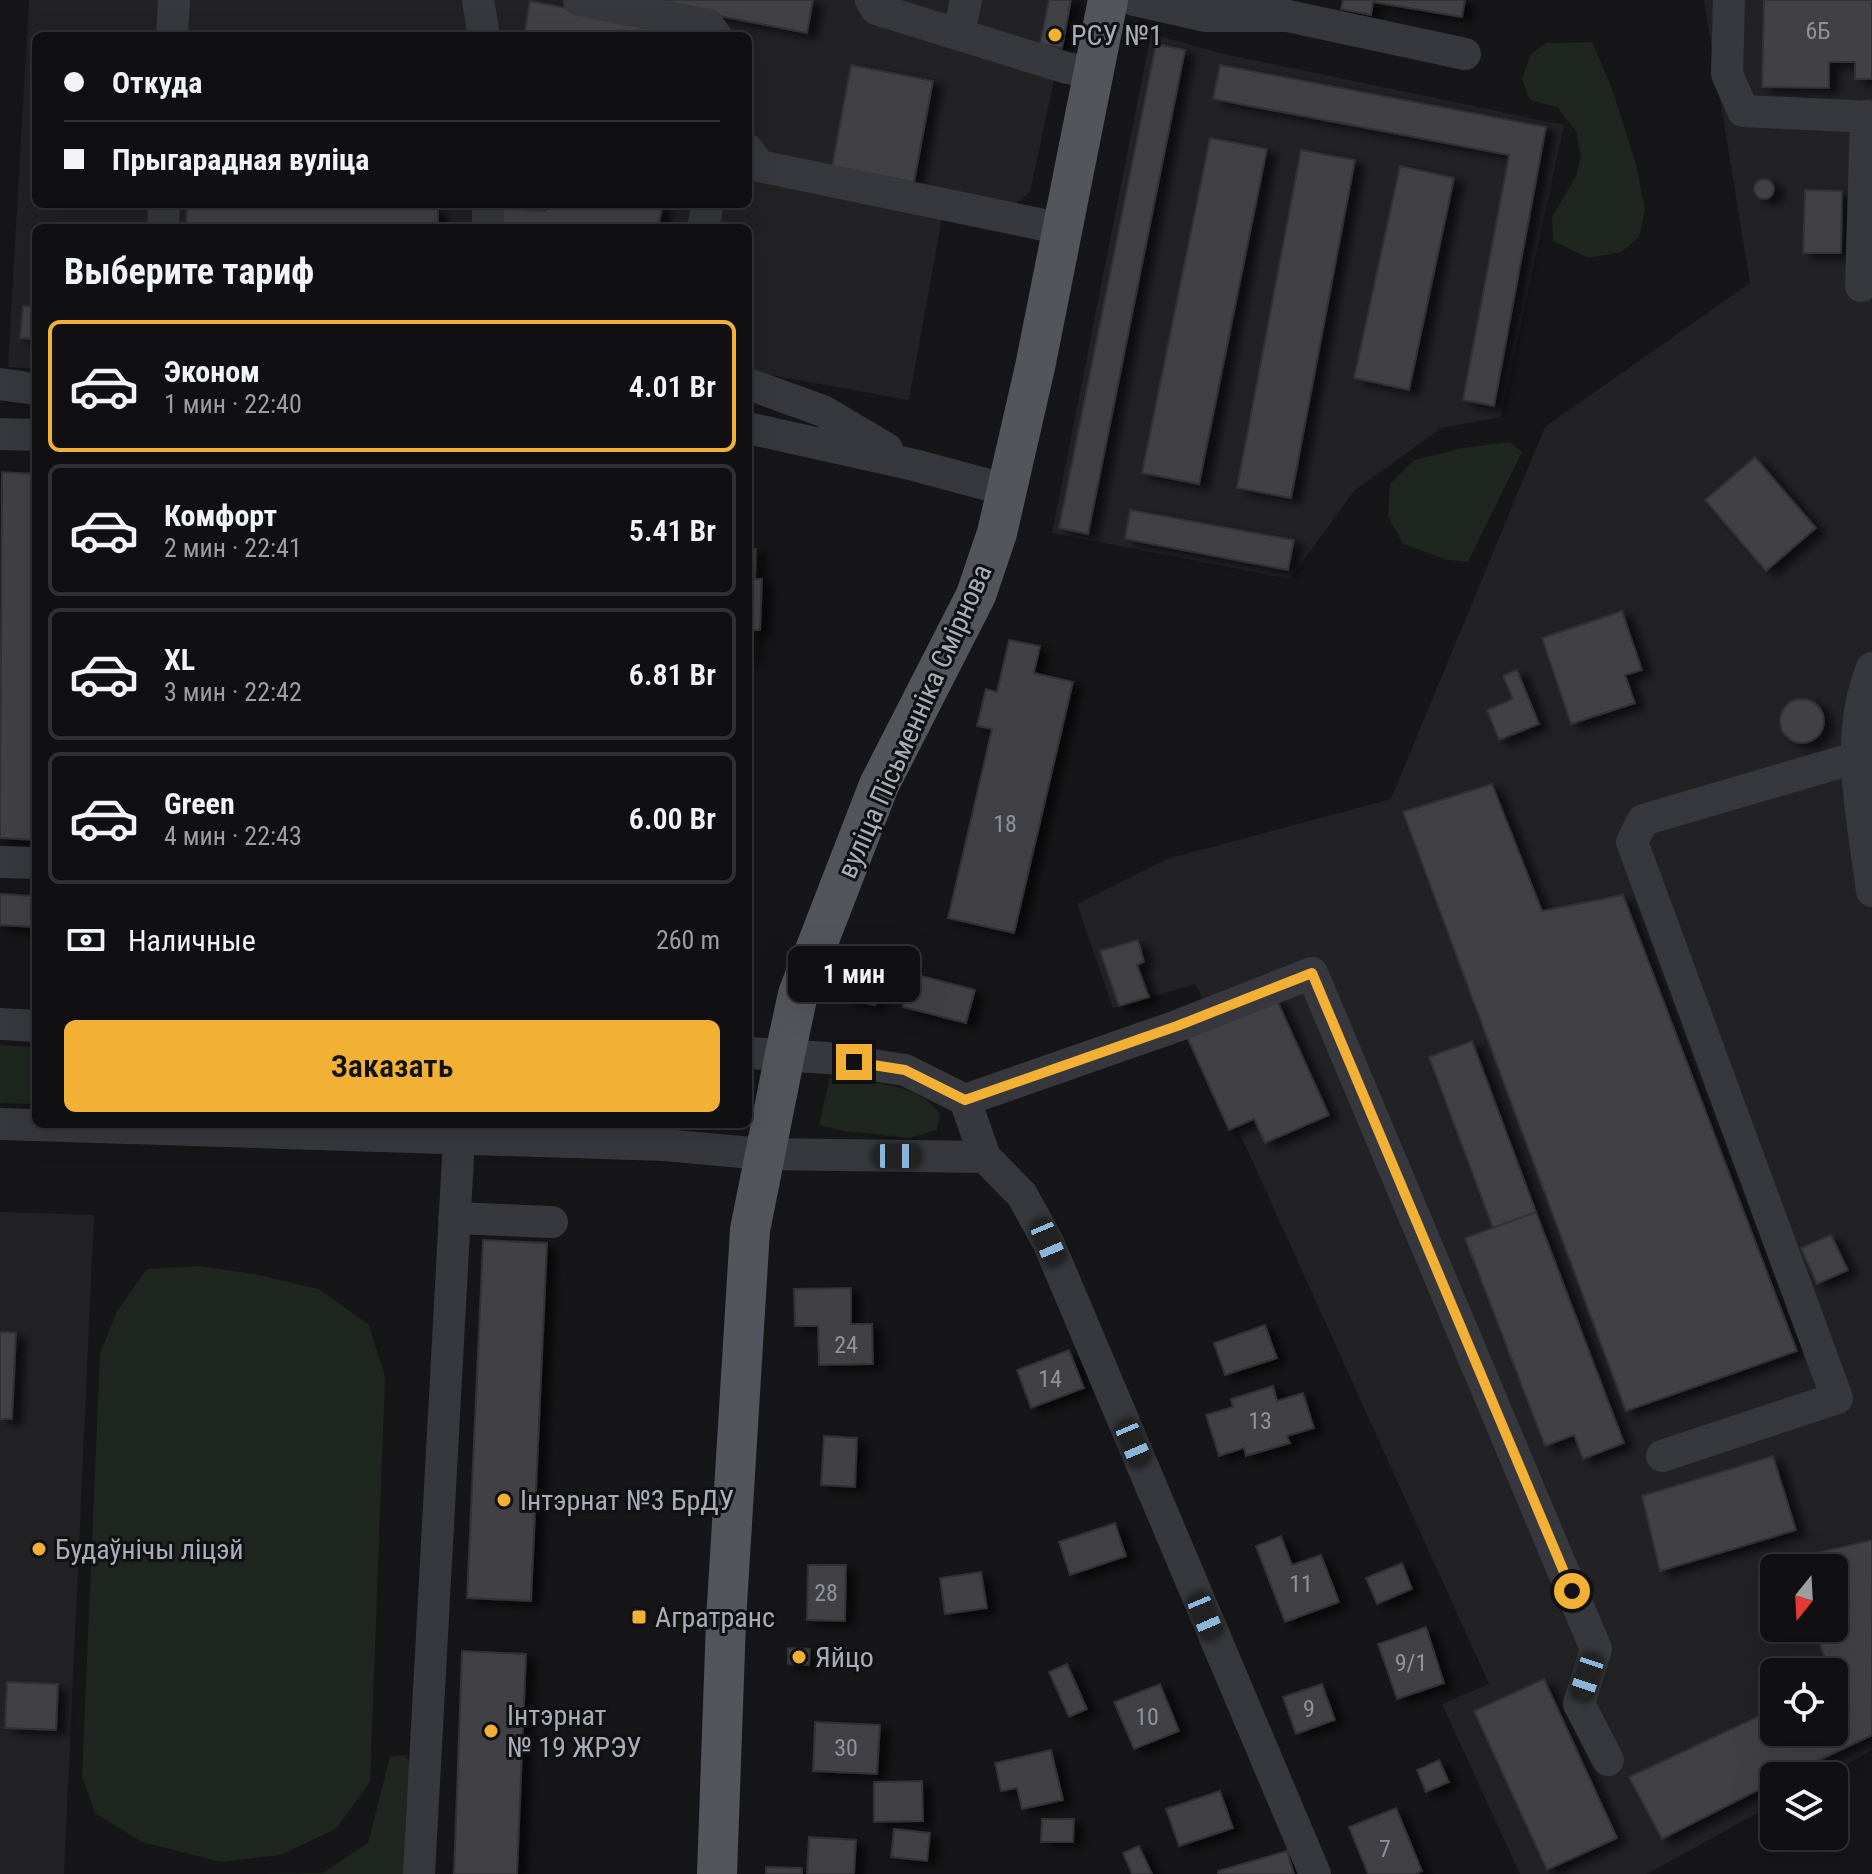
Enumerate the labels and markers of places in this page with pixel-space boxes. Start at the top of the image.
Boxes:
place label: РСУ №1 [1071,19,1163,52]
marker: РСУ №1 [1046,26,1064,44]
place label: Інтэрнат №3 БрДУ [520,1484,734,1517]
marker: Інтэрнат №3 БрДУ [495,1491,513,1509]
place label: Будаўнічы ліцэй [55,1533,244,1566]
marker: Будаўнічы ліцэй [30,1540,48,1558]
place label: Агратранс [655,1601,775,1634]
marker: Агратранс [630,1608,648,1626]
place label: Яйцо [815,1641,874,1674]
marker: Яйцо [790,1648,808,1666]
place label: Інтэрнат № 19 ЖРЭУ [507,1699,642,1764]
marker: Інтэрнат № 19 ЖРЭУ [482,1722,500,1740]

